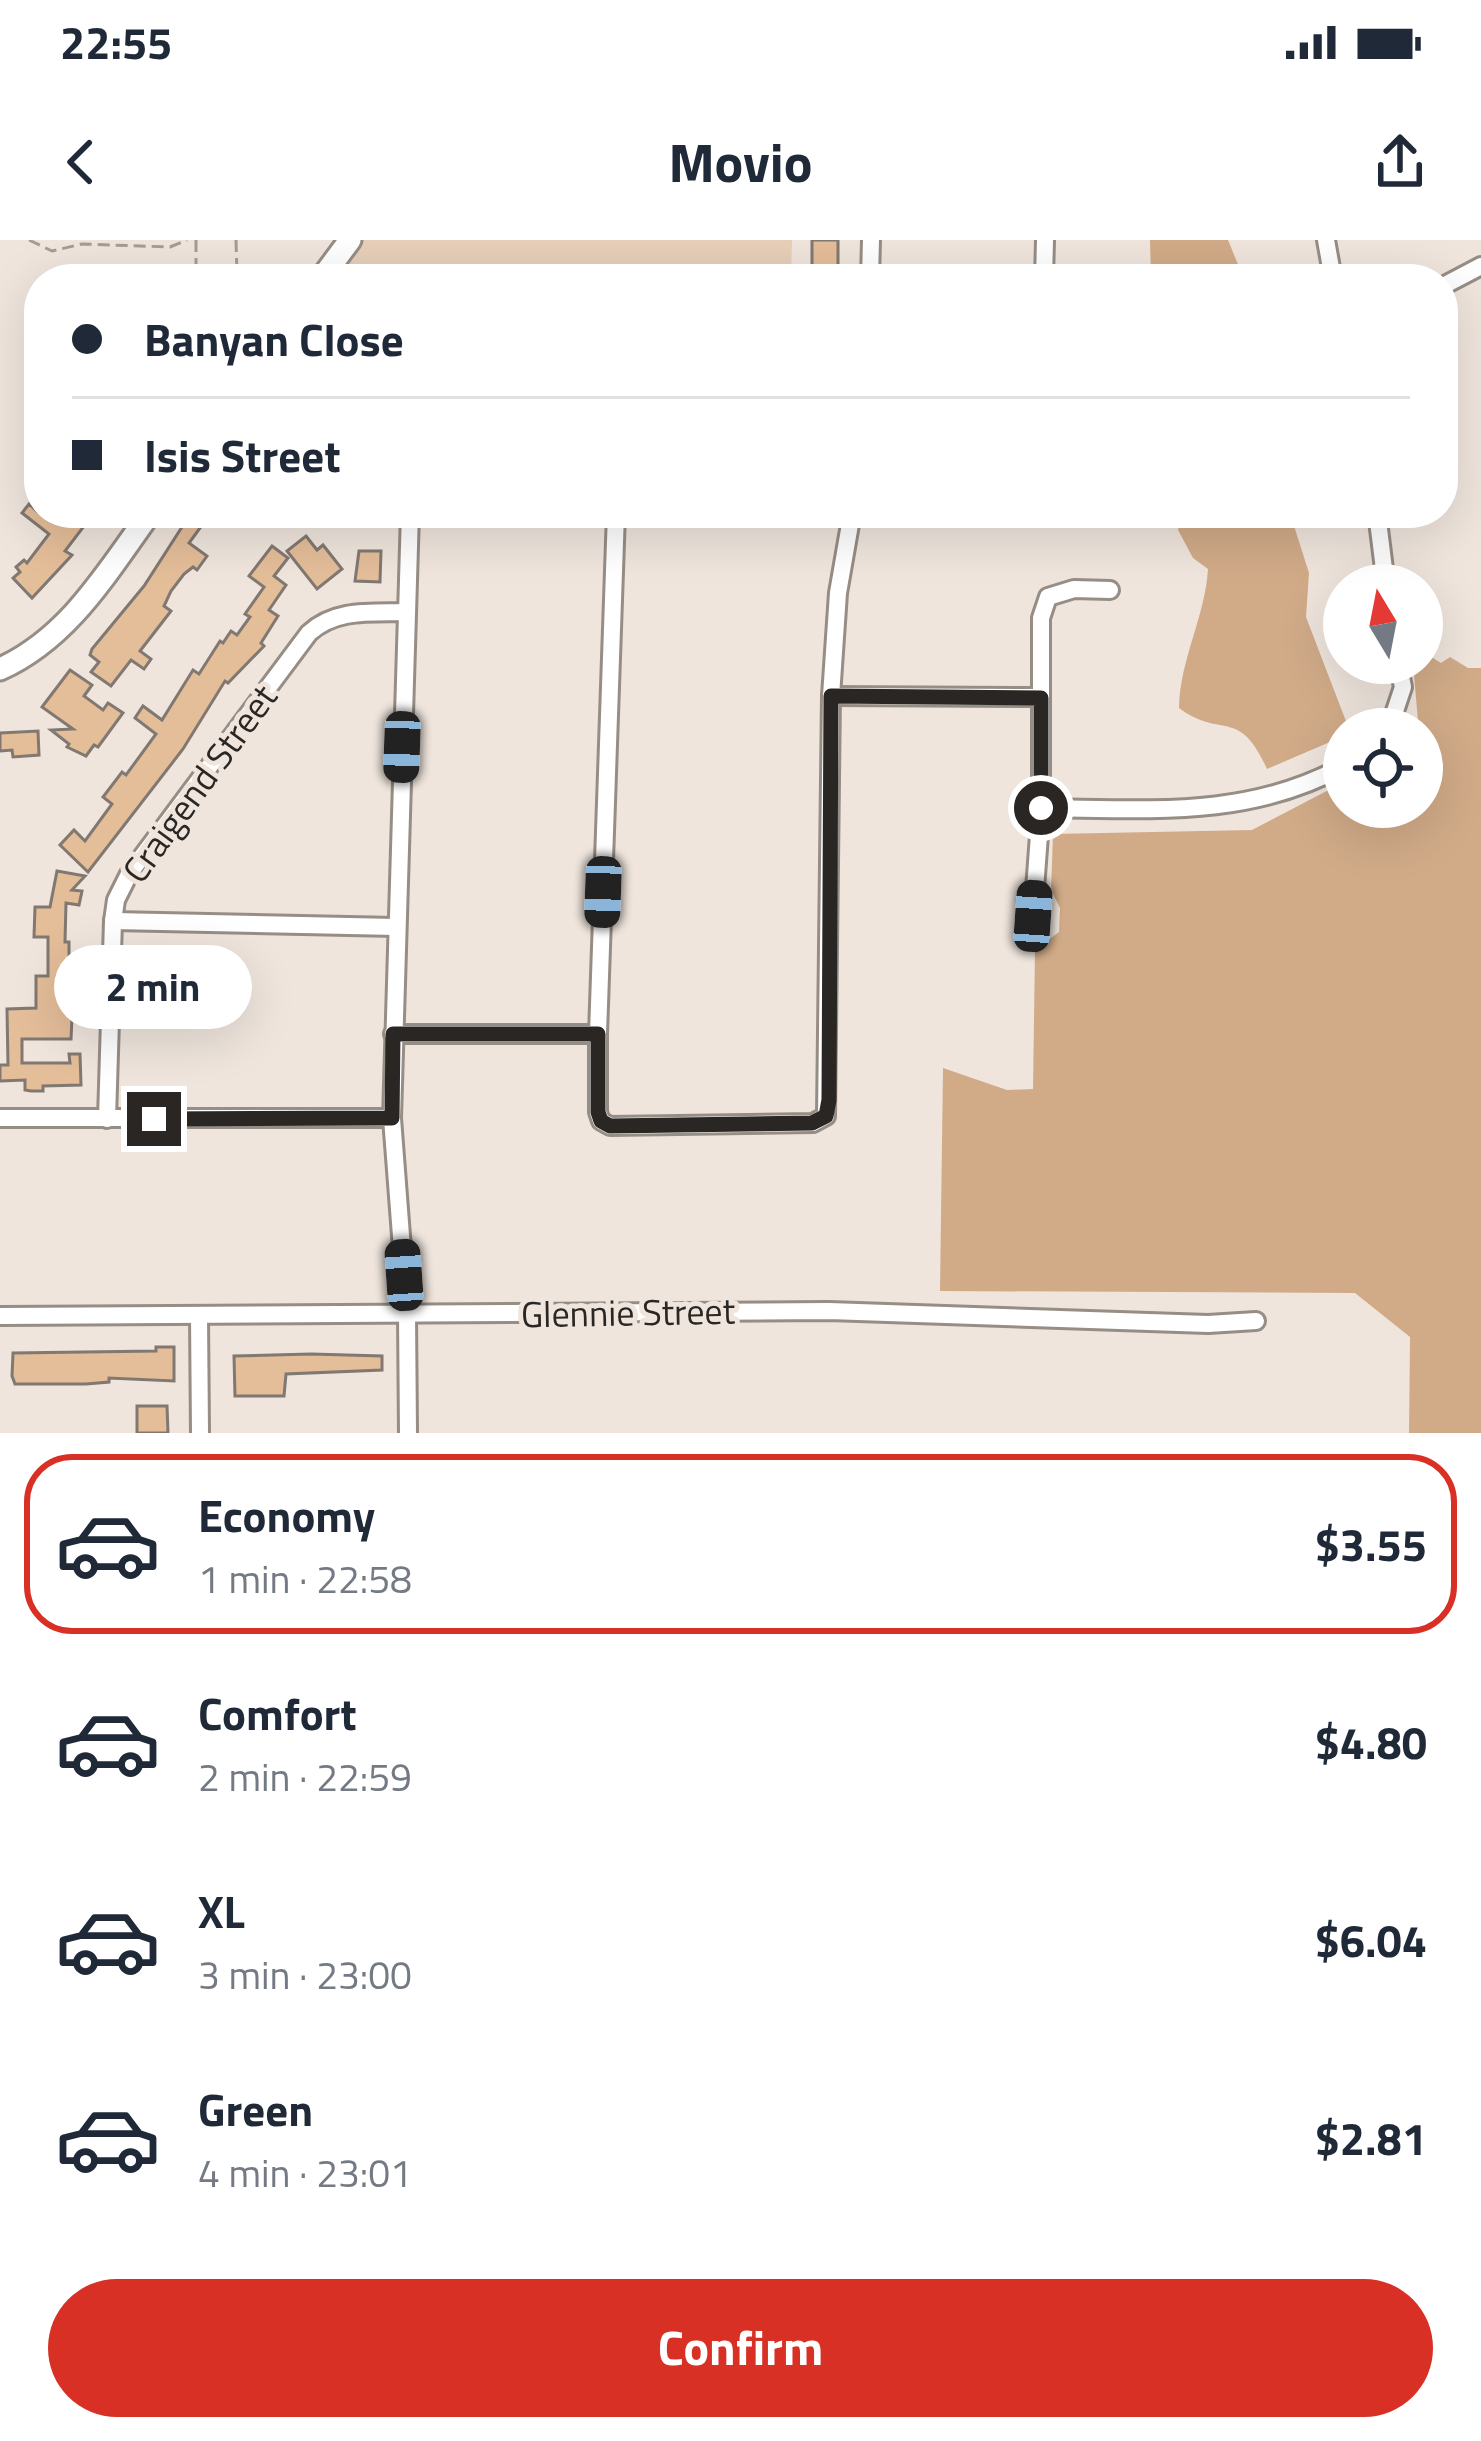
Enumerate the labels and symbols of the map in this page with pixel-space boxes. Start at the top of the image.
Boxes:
north arrow [1323,564,1443,684]
street label: Craigend Street [108,672,290,894]
car [383,710,421,784]
route start [1014,781,1068,835]
car [584,855,622,929]
car [1013,879,1053,953]
callout: 2 min [55,945,253,1029]
route end [127,1092,181,1146]
car [384,1238,424,1312]
street label: Glennie Street [520,1283,736,1341]

